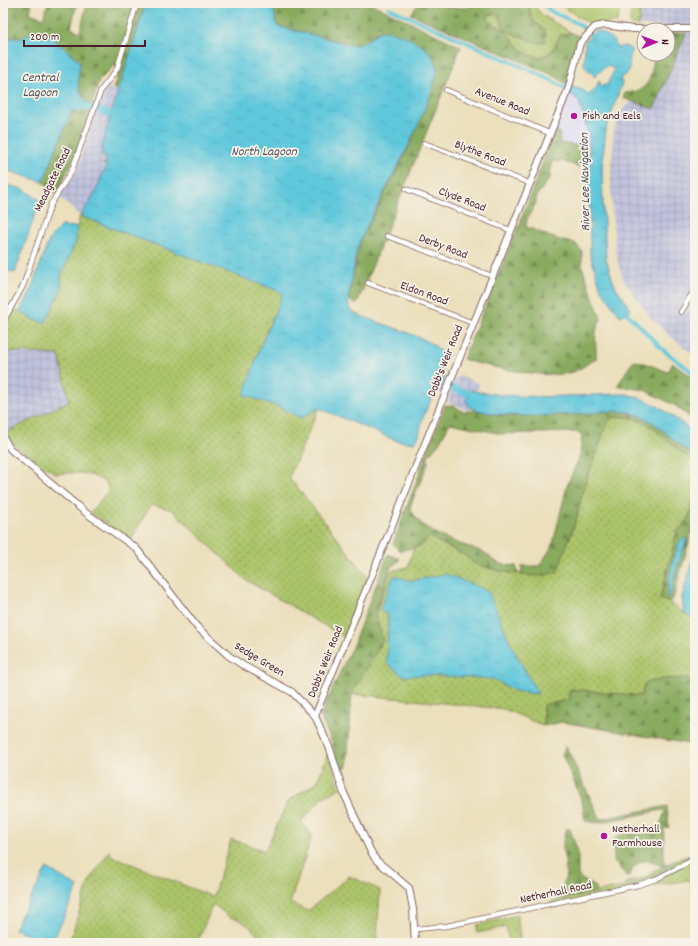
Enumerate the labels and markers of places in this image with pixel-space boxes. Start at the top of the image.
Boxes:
place label: Fish and Eels [582,108,641,125]
marker: Fish and Eels [569,111,579,121]
place label: Netherhall Farmhouse [612,821,662,852]
marker: Netherhall Farmhouse [599,831,609,841]

